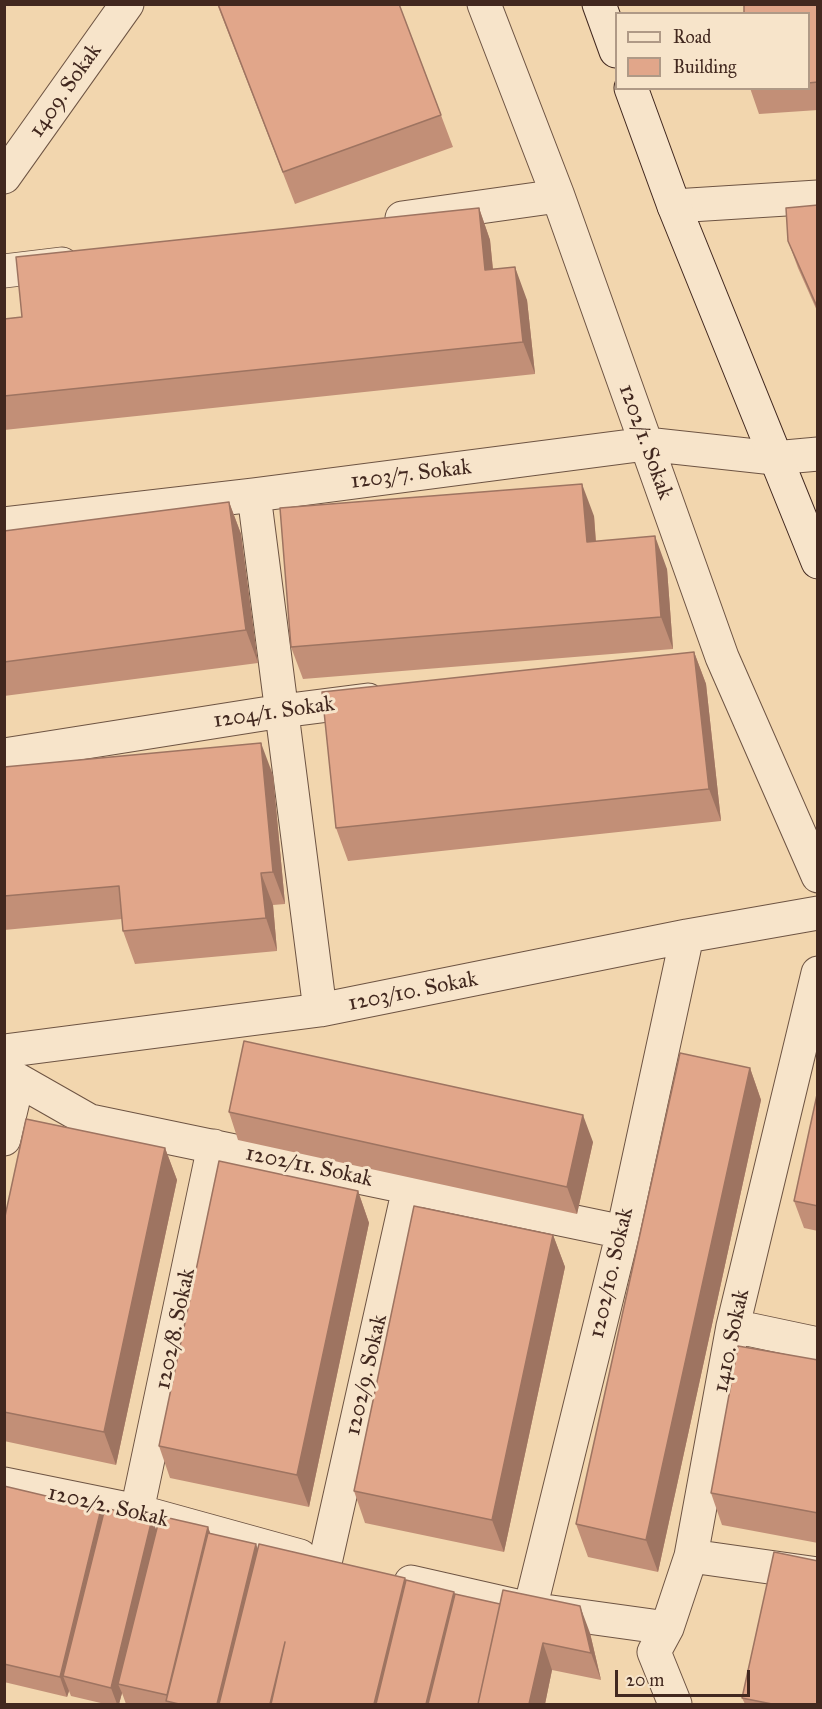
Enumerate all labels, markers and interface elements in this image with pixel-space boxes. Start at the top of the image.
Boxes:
legend [615,12,810,90]
text: Road [673,26,711,48]
street label: 1409. Sokak [24,39,108,143]
text: Building [673,56,736,78]
street label: 1202/1. Sokak [612,381,678,503]
street label: 1203/7. Sokak [349,455,473,495]
street label: 1204/1. Sokak [212,691,336,735]
street label: 1203/10. Sokak [346,967,480,1017]
street label: 1202/11. Sokak [243,1141,375,1193]
street label: 1202/10. Sokak [584,1205,640,1341]
street label: 1202/8. Sokak [150,1266,202,1392]
street label: 1410. Sokak [708,1287,756,1395]
street label: 1202/9. Sokak [340,1312,394,1438]
street label: 1202/2. Sokak [45,1480,171,1534]
scale bar [618,1658,753,1696]
text: 20 m [626,1669,664,1691]

